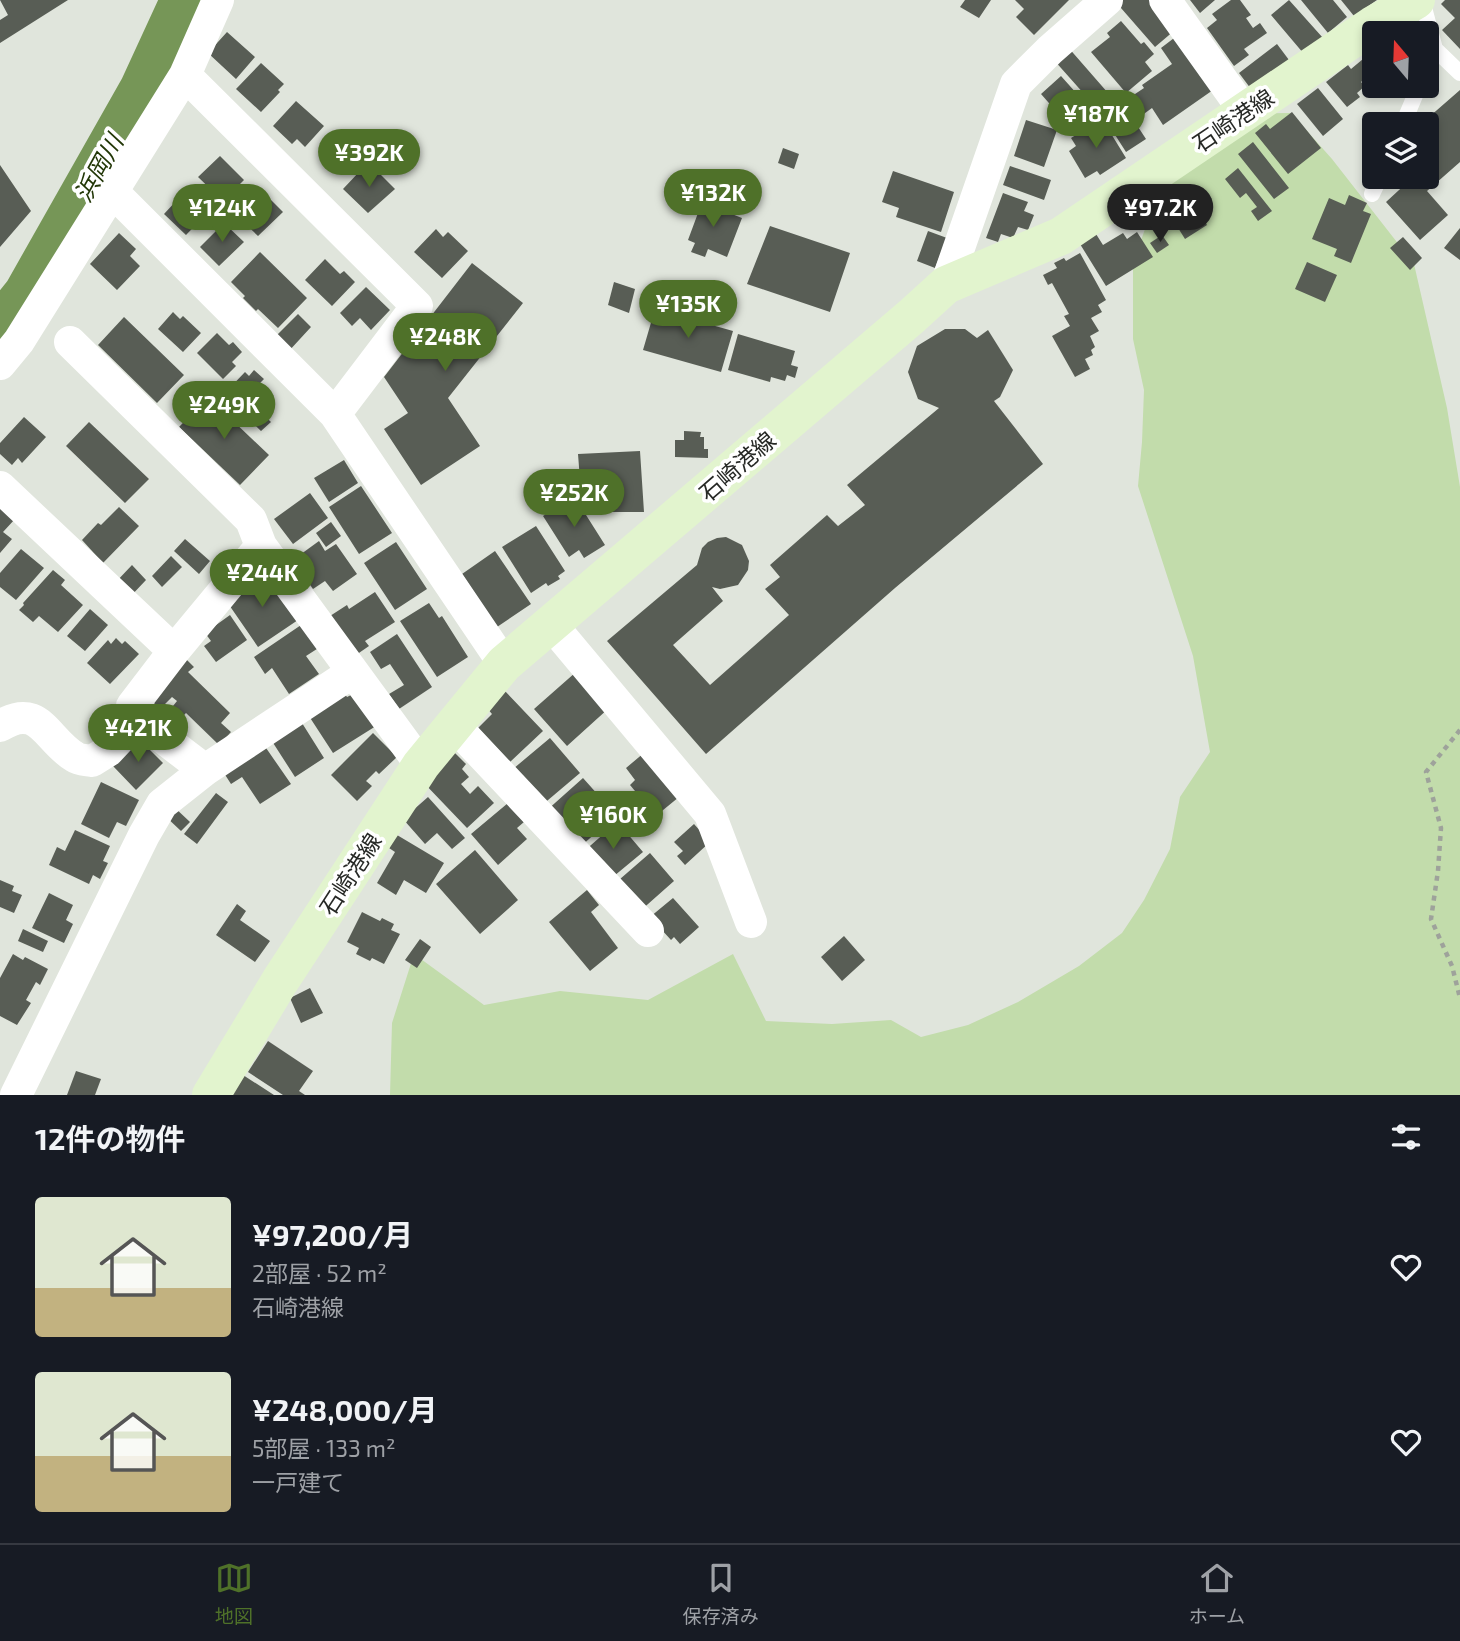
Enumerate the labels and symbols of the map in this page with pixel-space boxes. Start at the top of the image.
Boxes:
north arrow [1362,21,1438,98]
street label: 石崎港線 [1187,83,1279,157]
pin: ¥187K [1047,90,1145,150]
water label: 浜岡川 [68,127,130,207]
pin: ¥392K [320,130,418,189]
pin: ¥132K [664,170,762,229]
pin: ¥124K [173,184,271,244]
pin: ¥97.2K [1103,184,1217,244]
pin: ¥135K [639,280,737,340]
pin: ¥248K [396,314,494,373]
pin: ¥249K [175,382,273,441]
street label: 石崎港線 [693,425,781,507]
pin: ¥252K [525,470,623,529]
pin: ¥244K [213,550,311,609]
pin: ¥421K [89,704,187,764]
pin: ¥160K [564,792,662,851]
street label: 石崎港線 [313,828,387,920]

